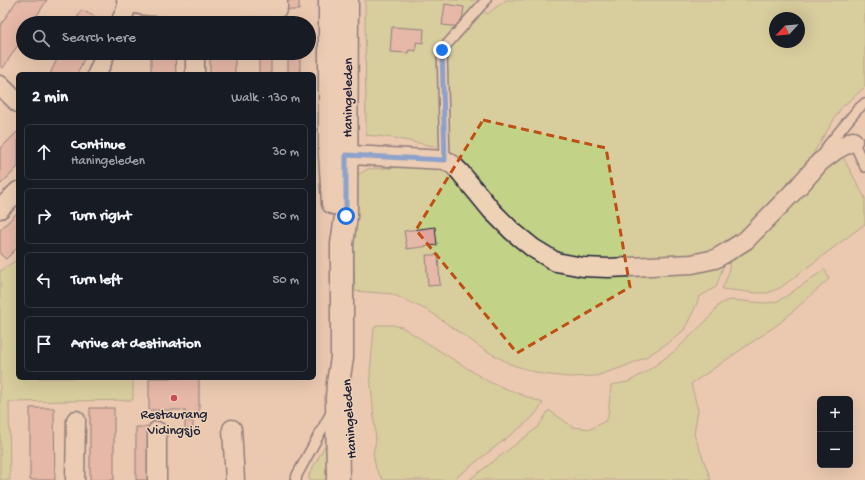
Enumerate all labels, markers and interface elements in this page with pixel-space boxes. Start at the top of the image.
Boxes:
north arrow [769,12,805,48]
search box [16,16,316,60]
icon: search [30,27,52,49]
text: Search here [62,29,136,47]
route end [433,41,451,59]
street label: Haningeleden [340,57,358,138]
text: 2 min [32,88,68,108]
text: Walk · 130 m [231,91,300,106]
text: Continue [71,136,125,154]
icon: ahead [33,141,55,163]
text: 30 m [273,145,299,160]
text: Haningeleden [71,154,145,169]
icon: right [33,205,55,227]
text: Turn right [71,207,131,225]
route start [337,207,355,225]
text: 50 m [272,209,299,224]
icon: left [33,269,55,291]
text: Turn left [71,271,122,289]
text: 50 m [272,273,299,288]
icon: arrive [33,333,55,355]
text: Arrive at destination [71,335,201,353]
street label: Haningeleden [339,378,362,459]
marker: Restaurang Vidingsjö [169,393,179,403]
map controls [817,396,853,468]
button: + [817,396,853,432]
place label: Restaurang Vidingsjö [140,407,208,440]
button: − [817,432,853,468]

